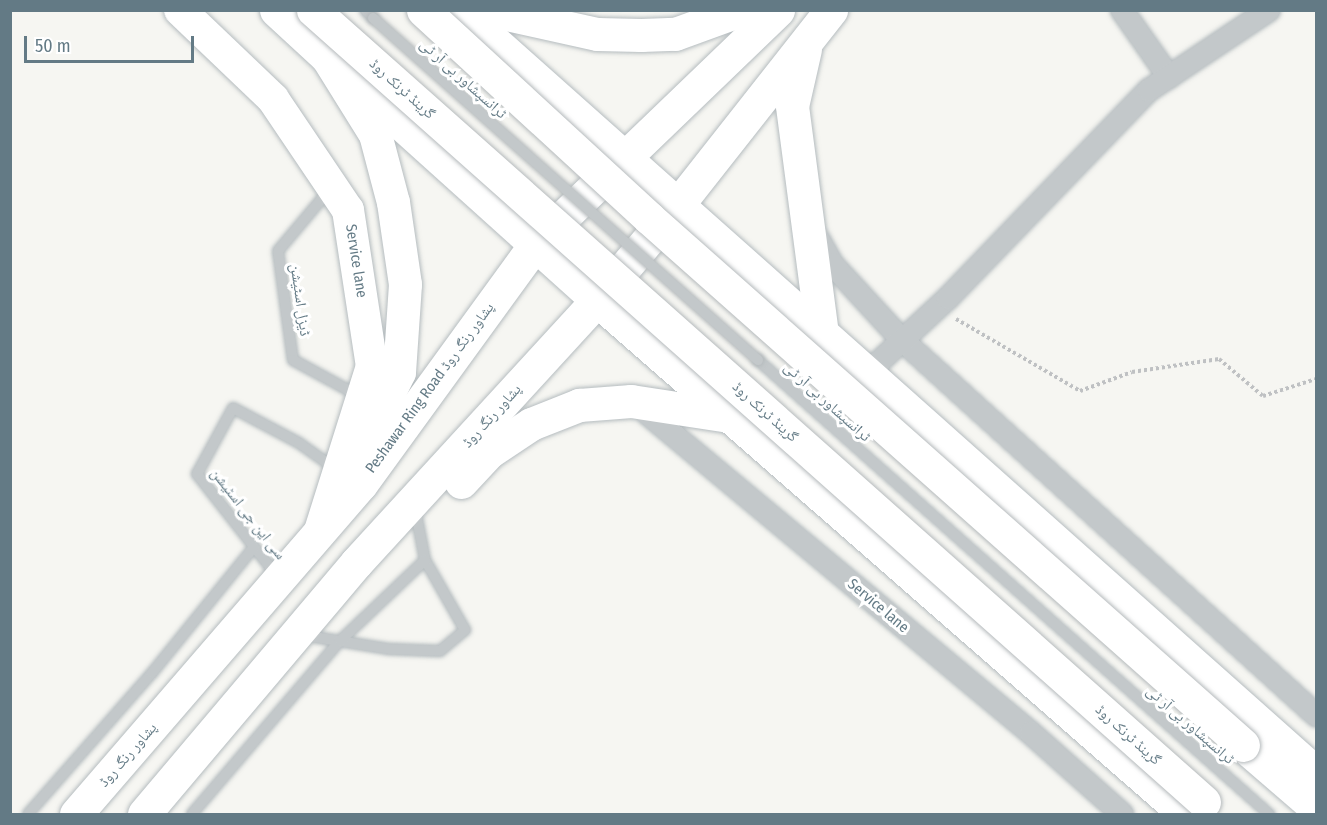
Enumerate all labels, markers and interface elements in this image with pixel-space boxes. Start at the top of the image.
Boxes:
scale bar [27,24,196,62]
text: 50 m [35,35,71,57]
street label: ٹرانسپشاور بی آر ٹی [416,35,510,123]
street label: گرینڈ ٹرنک روڈ [366,55,438,123]
street label: Service lane [341,223,371,299]
street label: ڈیزل اسٹیشن [286,263,314,337]
street label: Peshawar Ring Road پشاور رنگ روڈ [362,299,498,477]
street label: ٹرانسپشاور بی آر ٹی [780,358,874,446]
street label: گرینڈ ٹرنک روڈ [729,378,801,446]
street label: پشاور رنگ روڈ [459,381,525,451]
street label: سی این جی اسٹیشن [207,465,289,563]
street label: Service lane [844,575,912,637]
street label: ٹرانسپشاور بی آر ٹی [1142,682,1238,768]
street label: گرینڈ ٹرنک روڈ [1092,701,1164,769]
street label: پشاور رنگ روڈ [95,719,161,791]

